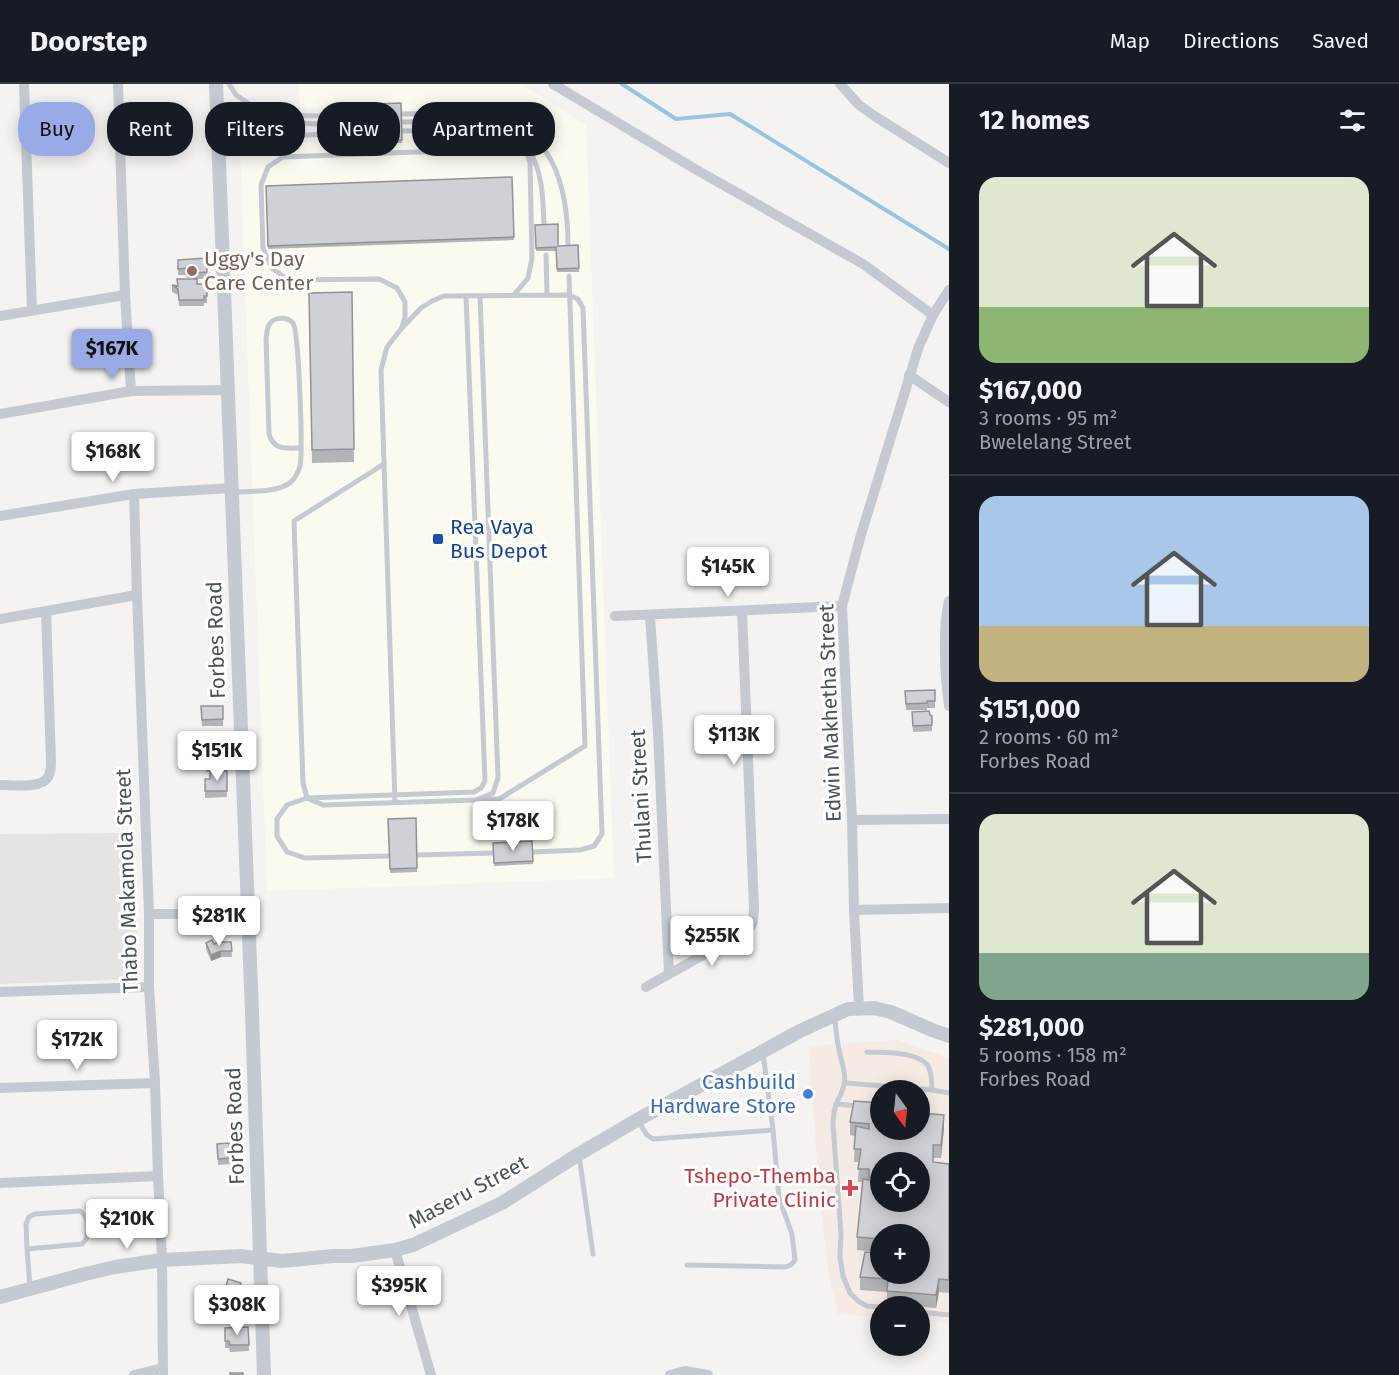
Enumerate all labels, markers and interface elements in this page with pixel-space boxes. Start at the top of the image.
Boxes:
text: Doorstep [30,25,148,58]
text: Map [1110,28,1150,54]
text: Directions [1183,28,1279,54]
text: Saved [1312,28,1369,54]
chip: Buy [18,102,95,156]
chip: Rent [107,102,193,156]
chip: Filters [205,102,305,156]
chip: New [317,102,400,156]
chip: Apartment [412,102,555,156]
icon: filters [1336,104,1369,137]
text: 12 homes [979,105,1090,136]
icon: home [1120,216,1228,324]
place label: Uggy's Day Care Center [204,246,313,296]
marker: Uggy's Day Care Center [185,264,199,278]
pin: $167K [70,329,154,380]
text: $167K [86,336,138,360]
text: $167,000 [979,375,1082,406]
text: 3 rooms · 95 m² [979,406,1118,430]
text: Bwelelang Street [979,430,1131,454]
pin: $168K [71,432,155,483]
text: $168K [85,439,141,463]
place label: Rea Vaya Bus Depot [450,514,548,564]
marker: Rea Vaya Bus Depot [431,532,445,546]
icon: home [1120,535,1228,643]
pin: $145K [686,547,770,598]
text: $145K [701,554,755,578]
street label: Forbes Road [201,581,231,699]
street label: Edwin Makhetha Street [813,603,847,823]
text: $151,000 [979,694,1080,725]
pin: $113K [692,715,776,766]
text: $113K [708,722,760,746]
text: 2 rooms · 60 m² [979,725,1119,749]
street label: Thulani Street [624,728,657,863]
pin: $151K [175,731,259,782]
text: $151K [191,738,243,762]
text: Forbes Road [979,749,1091,773]
street label: Thabo Makamola Street [110,768,144,994]
pin: $178K [471,801,555,852]
text: $178K [487,808,539,832]
icon: home [1120,853,1228,961]
pin: $281K [177,896,261,947]
text: $281K [192,903,246,927]
pin: $255K [670,916,754,967]
text: $255K [684,923,740,947]
text: $281,000 [979,1012,1084,1043]
pin: $172K [35,1020,119,1071]
text: $172K [51,1027,103,1051]
text: 5 rooms · 158 m² [979,1043,1127,1067]
street label: Forbes Road [220,1067,250,1185]
text: Forbes Road [979,1067,1091,1091]
place label: Cashbuild Hardware Store [650,1069,796,1119]
north arrow [870,1080,930,1140]
map controls [870,1080,930,1356]
marker: Cashbuild Hardware Store [801,1087,815,1101]
street label: Maseru Street [404,1149,533,1234]
button: locate [870,1152,930,1212]
place label: Tshepo-Themba Private Clinic [684,1163,836,1213]
marker: Tshepo-Themba Private Clinic [841,1179,859,1197]
pin: $210K [85,1199,169,1250]
text: $210K [100,1206,154,1230]
button: + [870,1224,930,1284]
pin: $395K [357,1266,441,1317]
text: $395K [371,1273,427,1297]
pin: $308K [195,1285,279,1336]
text: $308K [208,1292,266,1316]
button: − [870,1296,930,1356]

